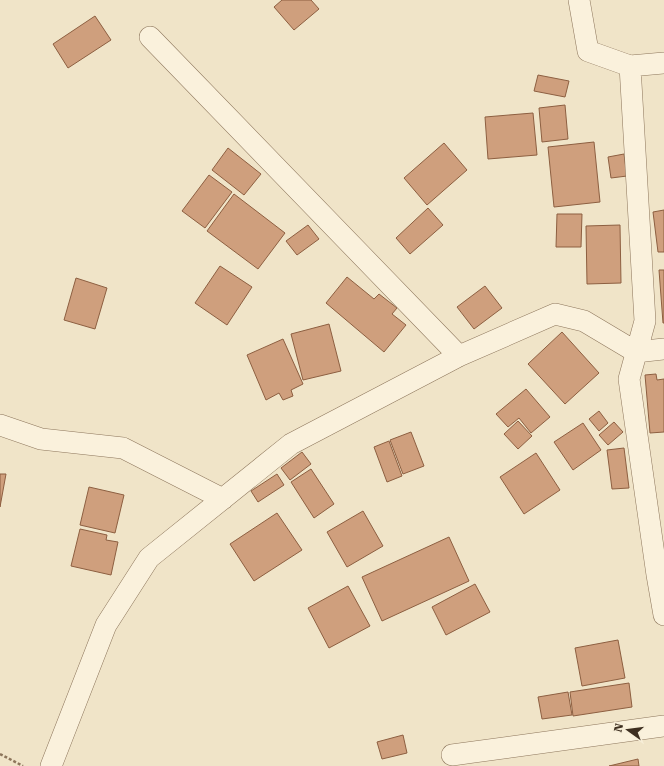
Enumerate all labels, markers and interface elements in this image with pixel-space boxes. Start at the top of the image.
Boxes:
north arrow [608,710,648,750]
text: N [611,722,626,733]

